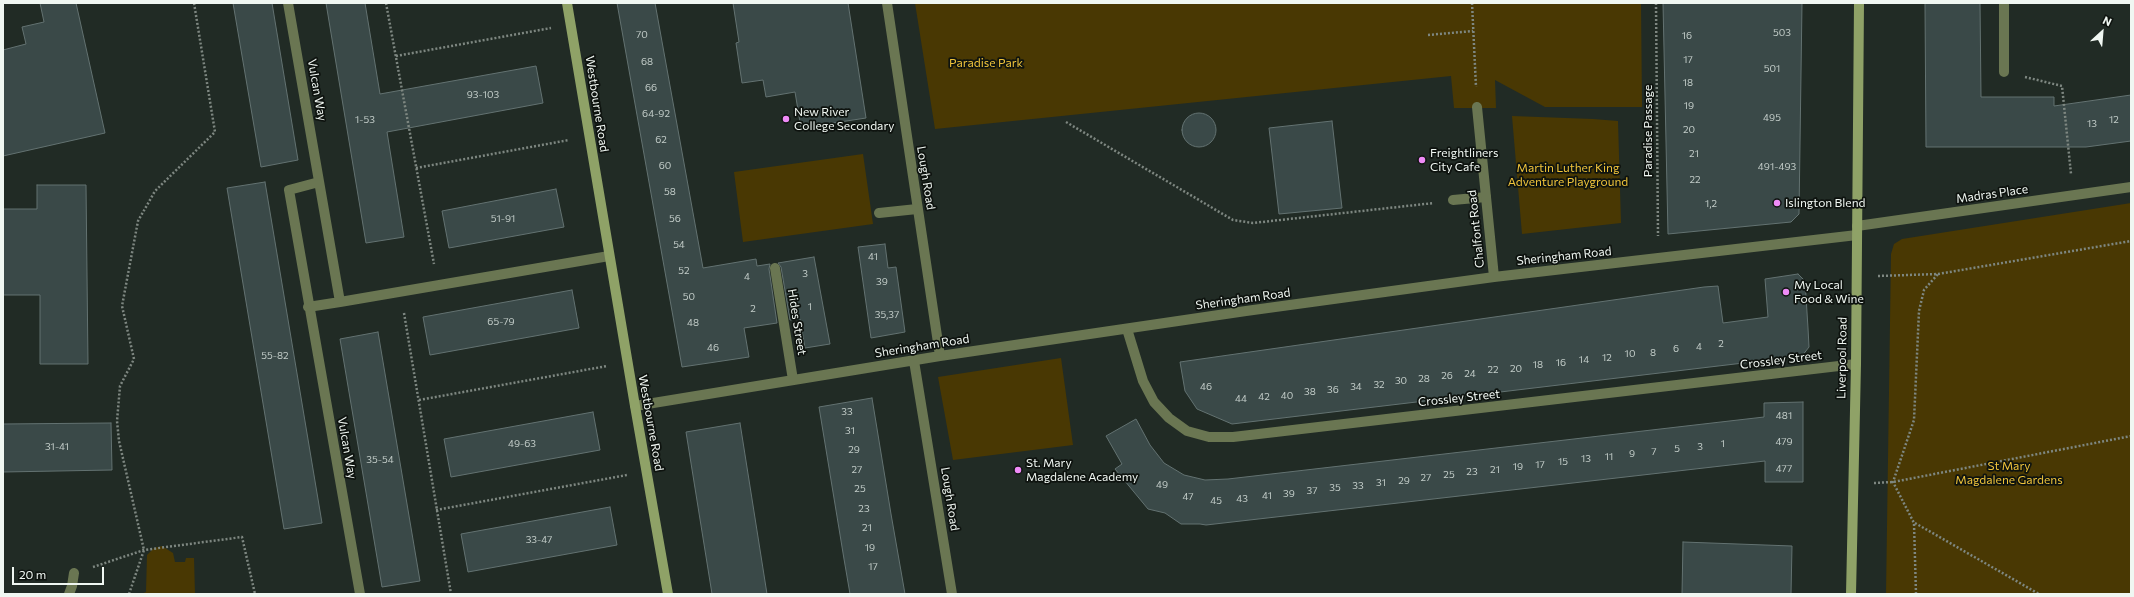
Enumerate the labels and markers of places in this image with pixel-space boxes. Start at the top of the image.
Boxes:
place label: New River College Secondary [794,105,894,133]
marker: New River College Secondary [781,114,791,124]
place label: Freightliners City Cafe [1430,146,1498,174]
marker: Freightliners City Cafe [1417,155,1427,165]
place label: Islington Blend [1785,196,1865,210]
marker: Islington Blend [1772,198,1782,208]
place label: My Local Food & Wine [1794,278,1864,306]
marker: My Local Food & Wine [1781,287,1791,297]
place label: St. Mary Magdalene Academy [1026,456,1138,484]
marker: St. Mary Magdalene Academy [1013,465,1023,475]

